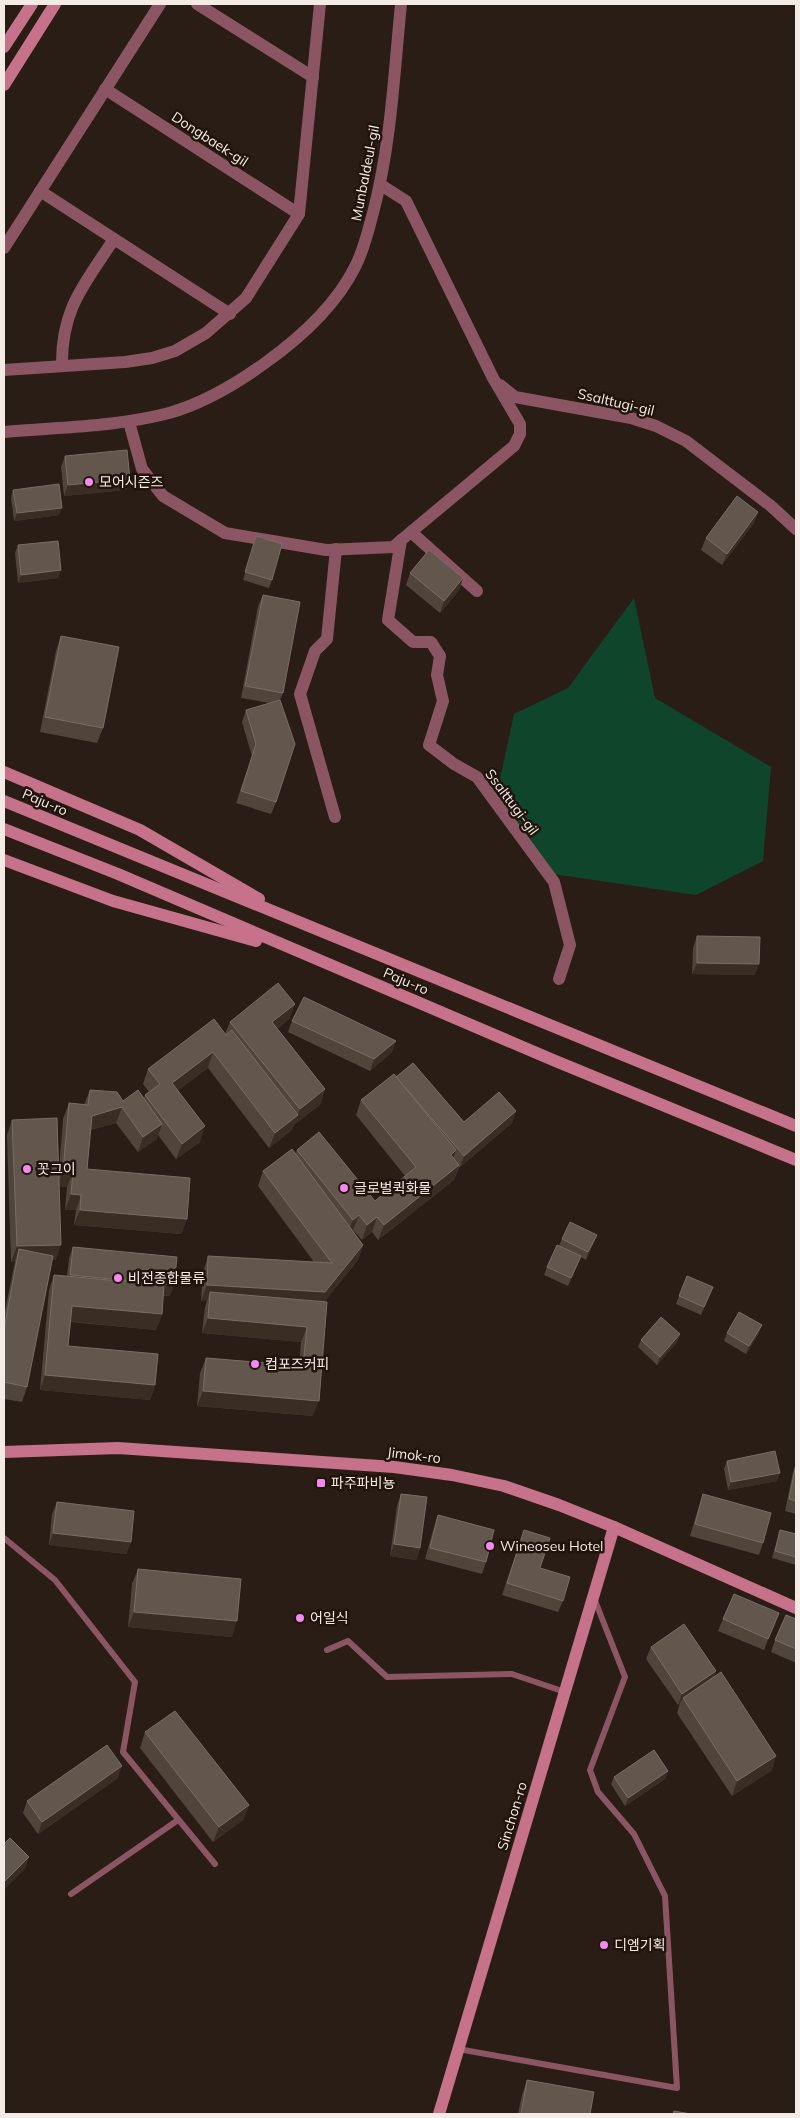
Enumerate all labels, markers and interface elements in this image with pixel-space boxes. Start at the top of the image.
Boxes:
street label: Dongbaek-gil [168,108,252,170]
street label: Munbaldeul-gil [347,124,383,222]
street label: Ssalttugi-gil [576,384,656,420]
place label: 모어시즌즈 [99,473,164,491]
marker: 모어시즌즈 [83,476,95,488]
street label: Ssalttugi-gil [481,765,543,839]
street label: Paju-ro [20,784,70,820]
street label: Paju-ro [381,963,431,999]
place label: 꼿그이 [37,1160,76,1178]
marker: 꼿그이 [21,1163,33,1175]
place label: 글로벌퀵화물 [354,1179,431,1197]
marker: 글로벌퀵화물 [338,1182,350,1194]
place label: 비전종합물류 [128,1269,205,1287]
marker: 비전종합물류 [112,1272,124,1284]
place label: 컴포즈커피 [265,1355,329,1373]
marker: 컴포즈커피 [249,1358,261,1370]
street label: Jimok-ro [386,1443,442,1467]
place label: 파주파비뇽 [331,1474,396,1492]
marker: 파주파비뇽 [315,1477,327,1489]
place label: Wineoseu Hotel [500,1537,603,1555]
marker: Wineoseu Hotel [484,1540,496,1552]
place label: 어일식 [310,1609,349,1627]
marker: 어일식 [294,1612,306,1624]
street label: Sinchon-ro [493,1780,531,1852]
place label: 디엠기획 [614,1936,666,1954]
marker: 디엠기획 [598,1939,610,1951]

